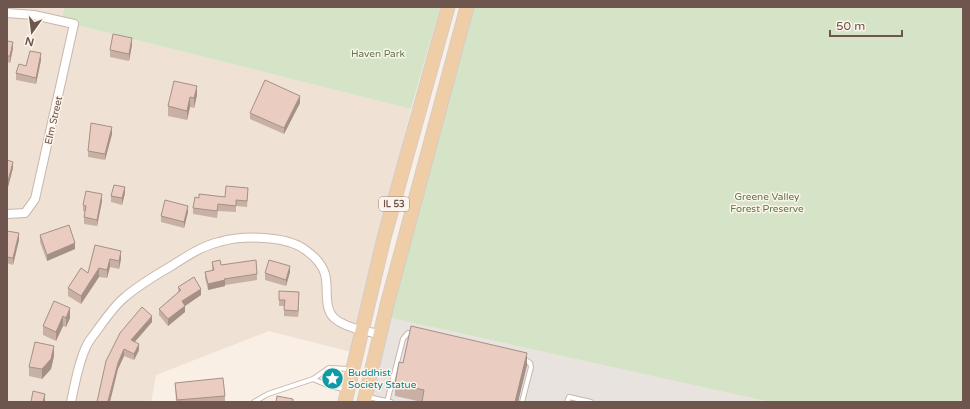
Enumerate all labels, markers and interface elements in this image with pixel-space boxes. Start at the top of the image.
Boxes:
north arrow [12,12,52,52]
scale bar [830,12,902,38]
text: 50 m [836,19,865,33]
text: N [24,34,36,49]
park label: Haven Park [351,48,406,60]
street label: Elm Street [43,95,65,146]
park label: Greene Valley Forest Preserve [730,191,804,215]
road number: IL 53 [379,197,409,211]
place icon: Buddhist Society Statue [319,365,345,391]
place label: Buddhist Society Statue [348,367,417,391]

